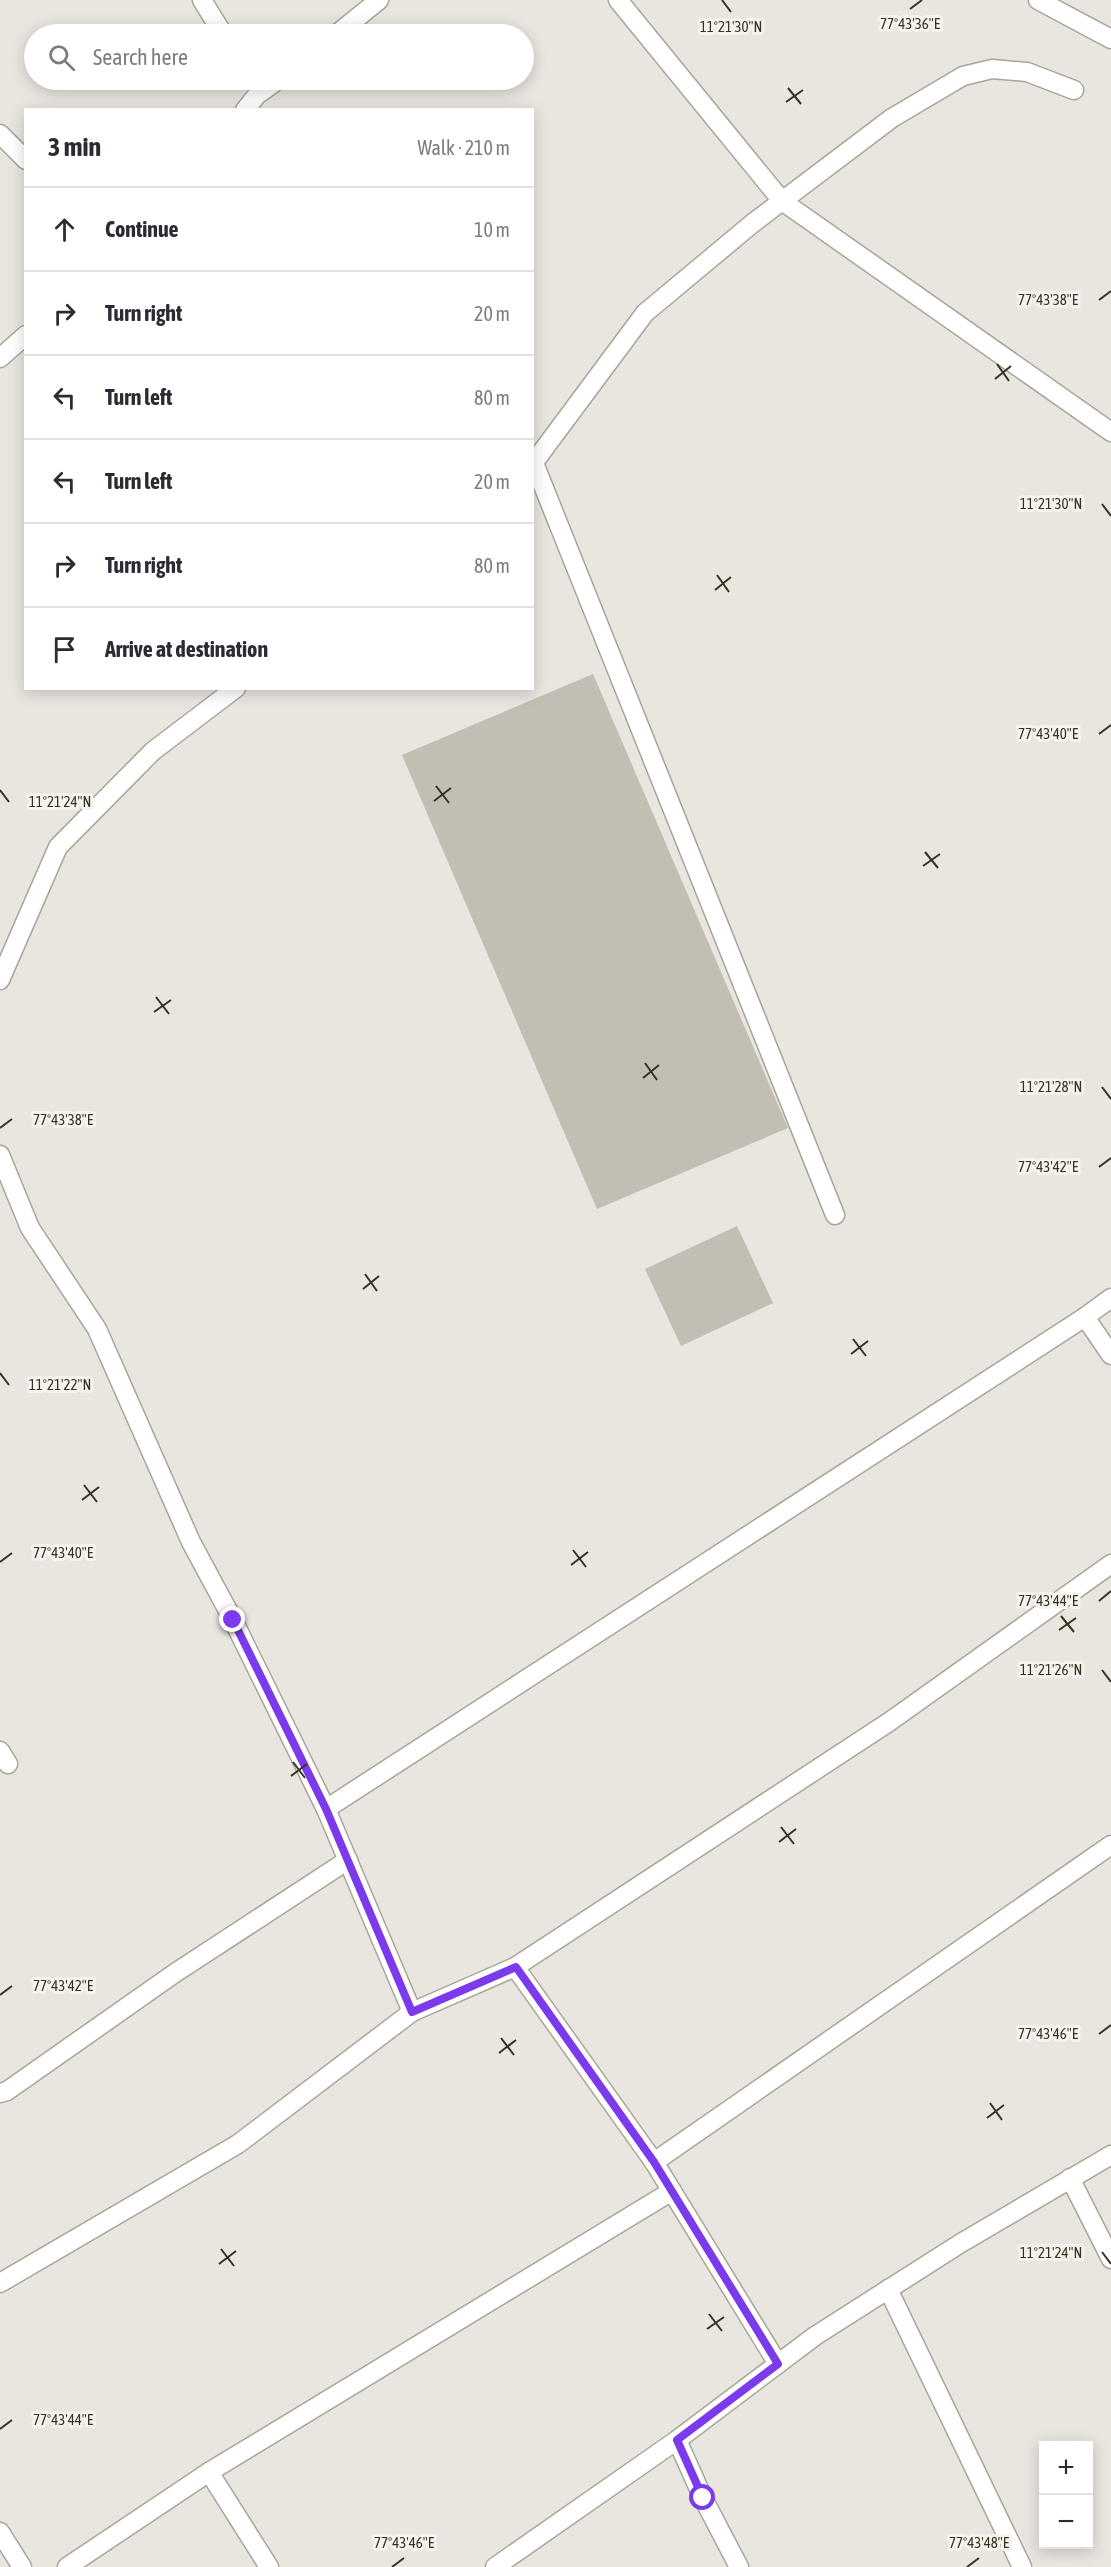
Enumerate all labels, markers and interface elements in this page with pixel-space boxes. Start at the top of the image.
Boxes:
text: 77°43'36"E [880,15,941,32]
text: 11°21'30"N [700,18,762,35]
search box [24,24,534,90]
icon: search [45,41,78,74]
text: Search here [93,44,188,70]
text: 3 min [48,132,101,162]
text: Walk · 210 m [418,136,510,159]
icon: ahead [48,213,81,246]
text: Continue [105,216,179,242]
text: 10 m [474,218,510,241]
text: 77°43'38"E [1018,291,1079,308]
icon: right [48,297,81,330]
text: Turn right [105,300,182,326]
text: 20 m [474,302,510,325]
icon: left [48,381,81,414]
text: Turn left [105,384,172,410]
text: 80 m [474,386,510,409]
icon: left [48,465,81,498]
text: Turn left [105,468,172,494]
text: 20 m [474,470,510,493]
text: 11°21'30"N [1020,495,1082,512]
icon: right [48,549,81,582]
text: Turn right [105,552,182,578]
text: 80 m [474,554,510,577]
icon: arrive [48,633,81,666]
text: Arrive at destination [105,636,268,662]
text: 77°43'40"E [1018,725,1079,742]
text: 11°21'24"N [29,793,91,810]
text: 11°21'28"N [1020,1078,1082,1095]
text: 77°43'38"E [33,1111,94,1128]
text: 77°43'42"E [1018,1158,1079,1175]
text: 11°21'22"N [29,1376,91,1393]
text: 77°43'40"E [33,1544,94,1561]
text: 77°43'44"E [1018,1592,1079,1609]
route end [219,1606,245,1632]
text: 11°21'26"N [1020,1661,1082,1678]
text: 77°43'42"E [33,1977,94,1994]
text: 77°43'46"E [1018,2025,1079,2042]
text: 11°21'24"N [1020,2244,1082,2261]
text: 77°43'44"E [33,2411,94,2428]
map controls [1039,2441,1093,2549]
button: + [1039,2441,1093,2495]
route start [689,2484,715,2510]
button: − [1039,2495,1093,2549]
text: 77°43'46"E [374,2534,435,2551]
text: 77°43'48"E [949,2534,1010,2551]

